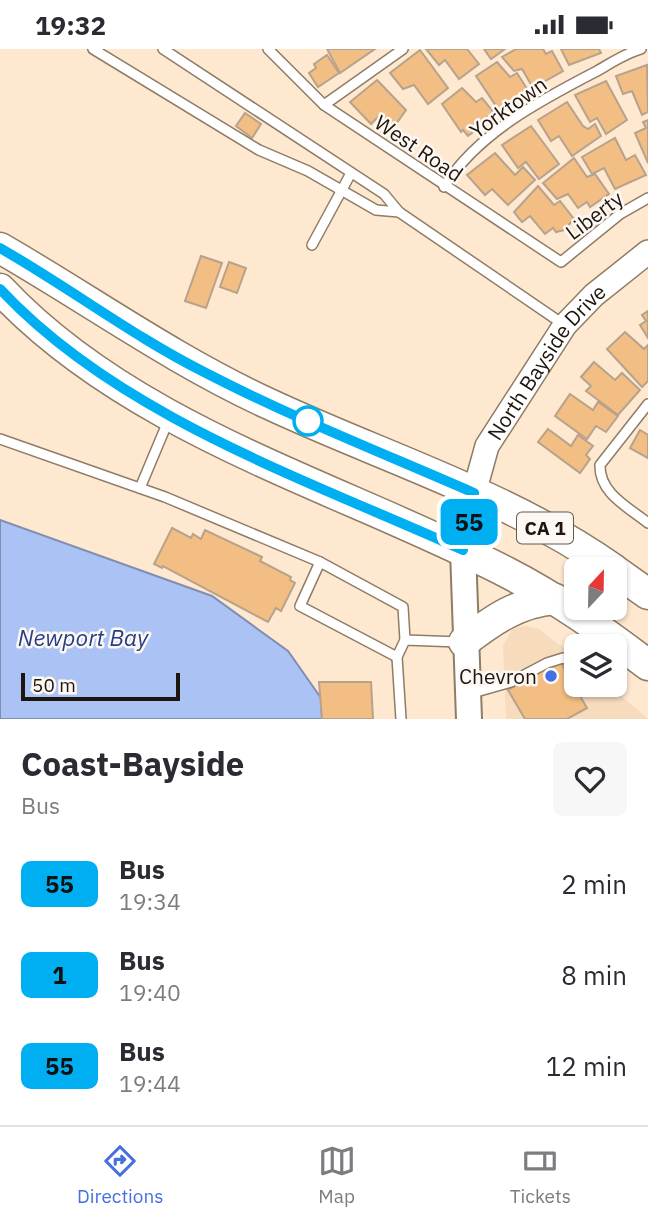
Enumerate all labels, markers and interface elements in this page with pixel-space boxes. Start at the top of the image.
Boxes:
text: 19:32 [35,8,106,42]
street label: Yorktown [464,70,552,144]
street label: West Road [369,108,469,188]
street label: Liberty [560,184,629,246]
street label: North Bayside Drive [481,277,611,445]
unlabelled marker [293,406,323,436]
line badge: 55 [438,499,500,545]
text: 55 [455,506,483,538]
road number: CA 1 [517,513,573,543]
north arrow [564,557,626,619]
map controls [564,557,627,697]
water label: Newport Bay [18,622,149,652]
button: layers [564,634,627,697]
place label: Chevron [459,662,537,690]
marker: Chevron [543,668,559,684]
scale bar [21,670,180,702]
text: 50 m [32,673,76,697]
text: Coast-Bayside [21,742,244,785]
button: heart [553,742,627,816]
text: Bus [21,790,60,820]
text: Bus [119,852,165,886]
text: 2 min [561,867,627,901]
text: 55 [45,868,74,900]
text: 19:34 [119,886,181,916]
text: Bus [119,943,165,977]
text: 8 min [561,958,627,992]
text: 1 [52,959,67,991]
text: 19:40 [119,977,181,1007]
text: Bus [119,1034,165,1068]
text: 12 min [546,1049,627,1083]
text: 55 [45,1050,74,1082]
text: 19:44 [119,1068,181,1098]
tab: Directions [77,1142,164,1208]
tab: Map [318,1142,356,1208]
tab: Tickets [510,1142,571,1208]

